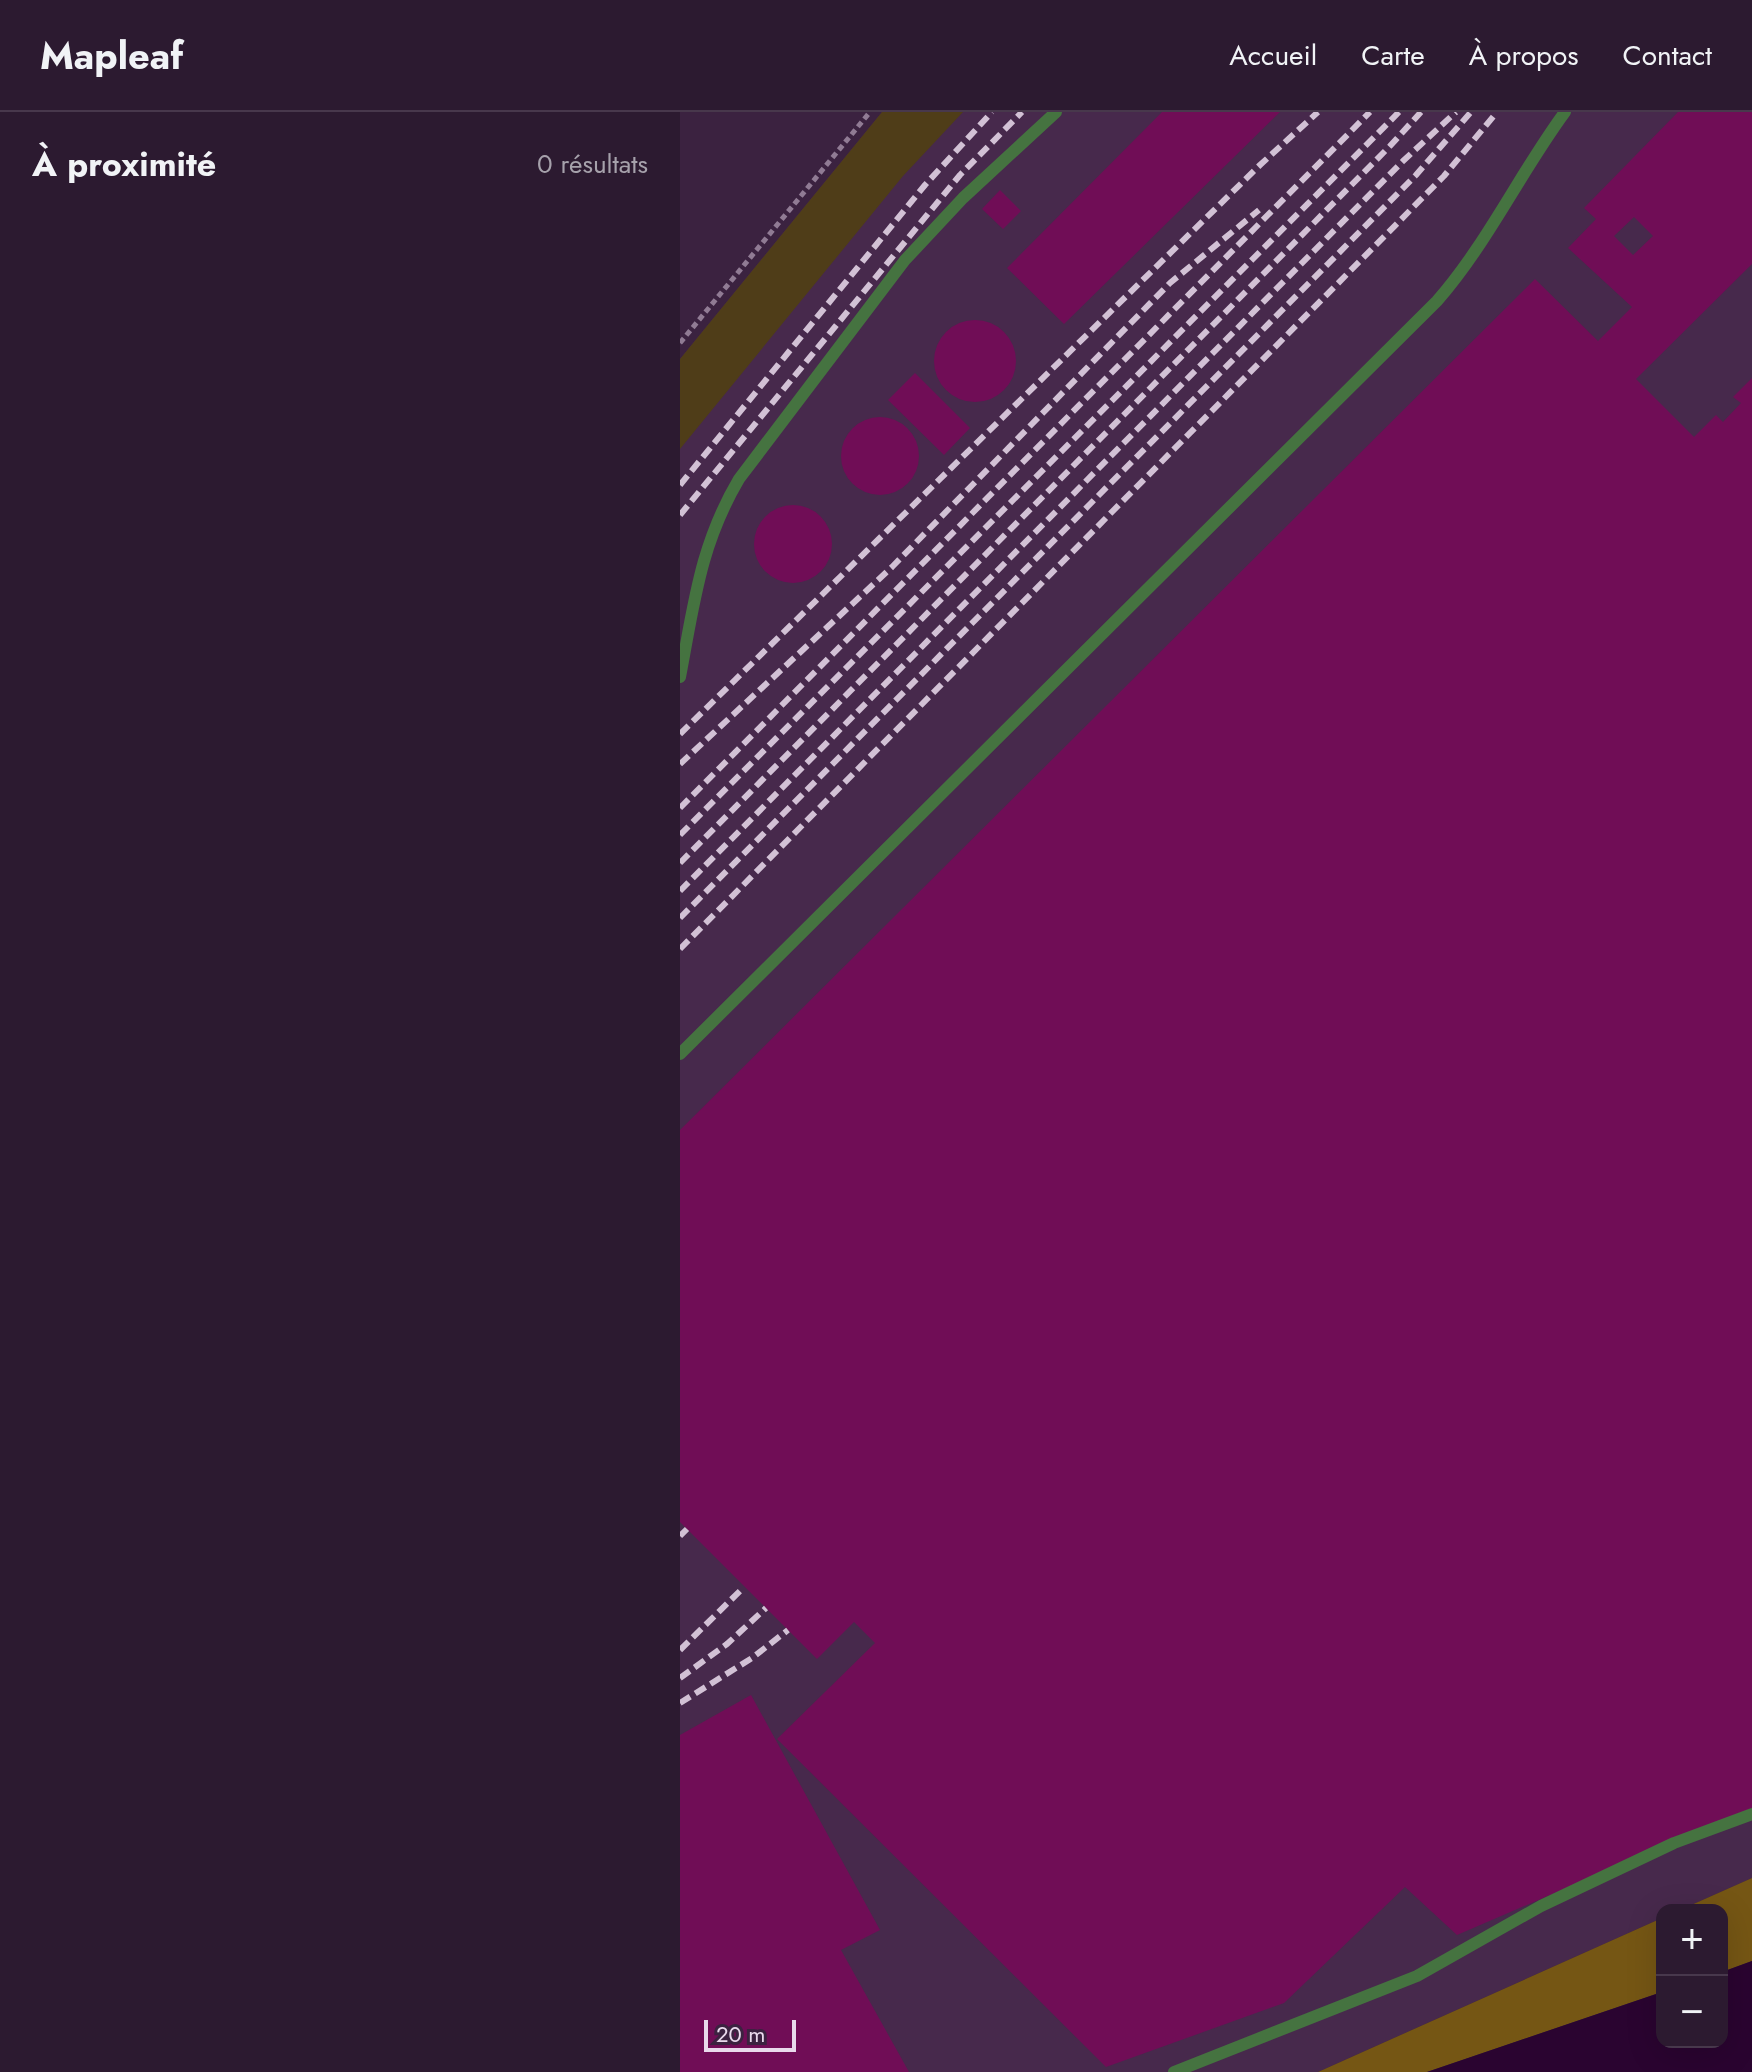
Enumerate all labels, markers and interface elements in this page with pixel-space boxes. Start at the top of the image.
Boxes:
text: Mapleaf [40,28,183,83]
text: Accueil [1229,35,1317,76]
text: Carte [1361,35,1425,76]
text: À propos [1469,35,1579,76]
text: Contact [1623,35,1712,76]
text: À proximité [32,140,216,189]
text: 0 résultats [537,145,648,183]
map controls [1656,1904,1728,2048]
button: + [1656,1904,1728,1976]
button: − [1656,1976,1728,2048]
scale bar [704,2016,796,2052]
text: 20 m [716,2018,765,2050]

